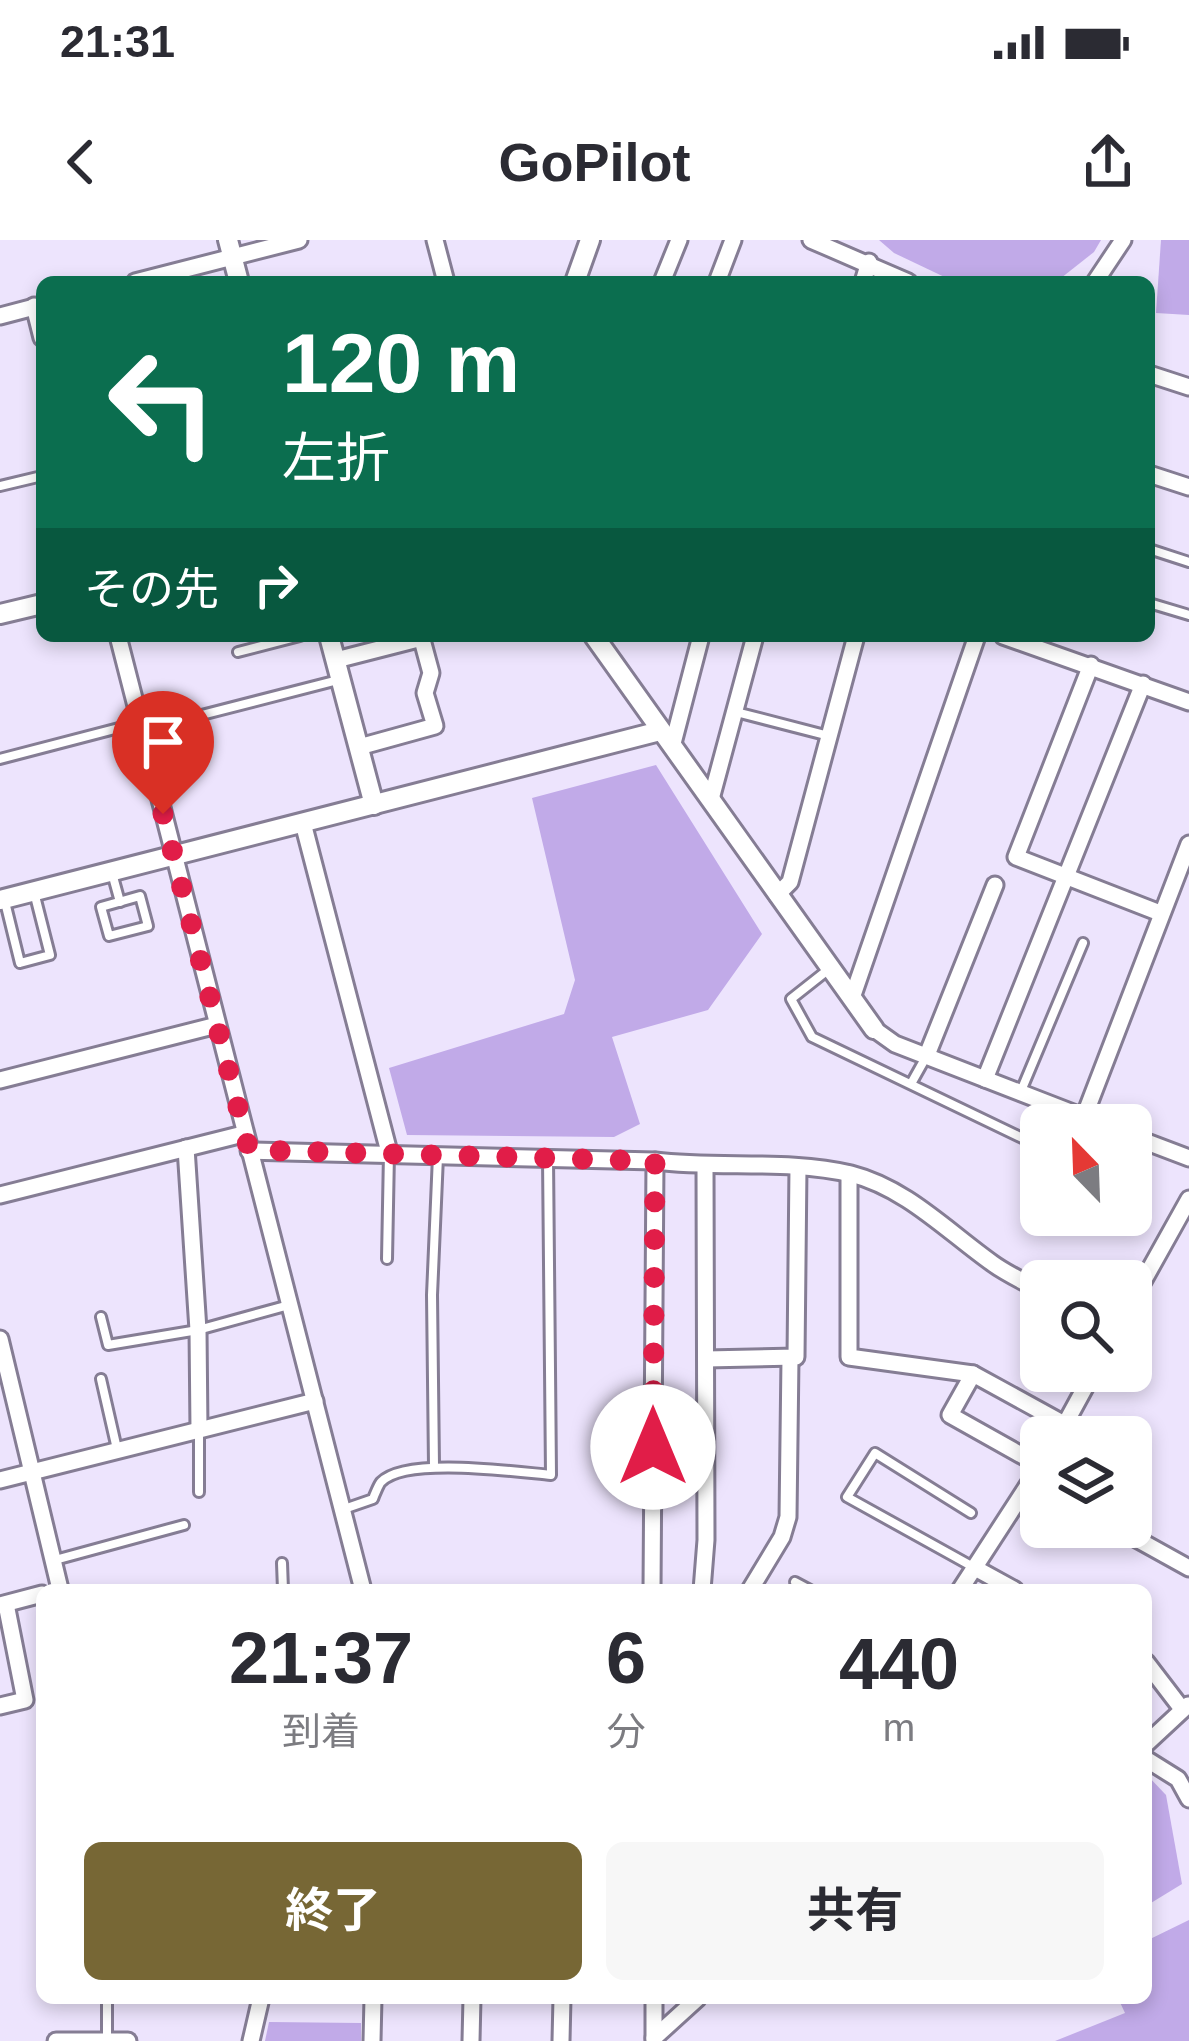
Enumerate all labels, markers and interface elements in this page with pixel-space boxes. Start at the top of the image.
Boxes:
text: 21:31 [60,16,175,67]
icon: back [48,129,114,195]
icon: share [1075,129,1141,195]
text: GoPilot [499,132,690,192]
text: 120 m [282,316,520,410]
icon: left [84,324,240,480]
text: 左折 [282,428,390,488]
icon: right [243,552,309,618]
text: その先 [84,564,219,615]
pin [112,691,214,814]
icon: arrive [130,709,196,775]
north arrow [1020,1104,1152,1236]
map controls [1020,1104,1152,1548]
button: search [1020,1260,1152,1392]
position arrow [590,1384,716,1510]
button: layers [1020,1416,1152,1548]
text: 21:37 [229,1618,413,1698]
text: 6 [606,1618,646,1698]
text: 440 [839,1624,959,1704]
text: m [883,1706,915,1749]
text: 到着 [282,1710,360,1753]
text: 分 [606,1710,646,1753]
button: 終了 [84,1842,582,1980]
button: 共有 [606,1842,1104,1980]

